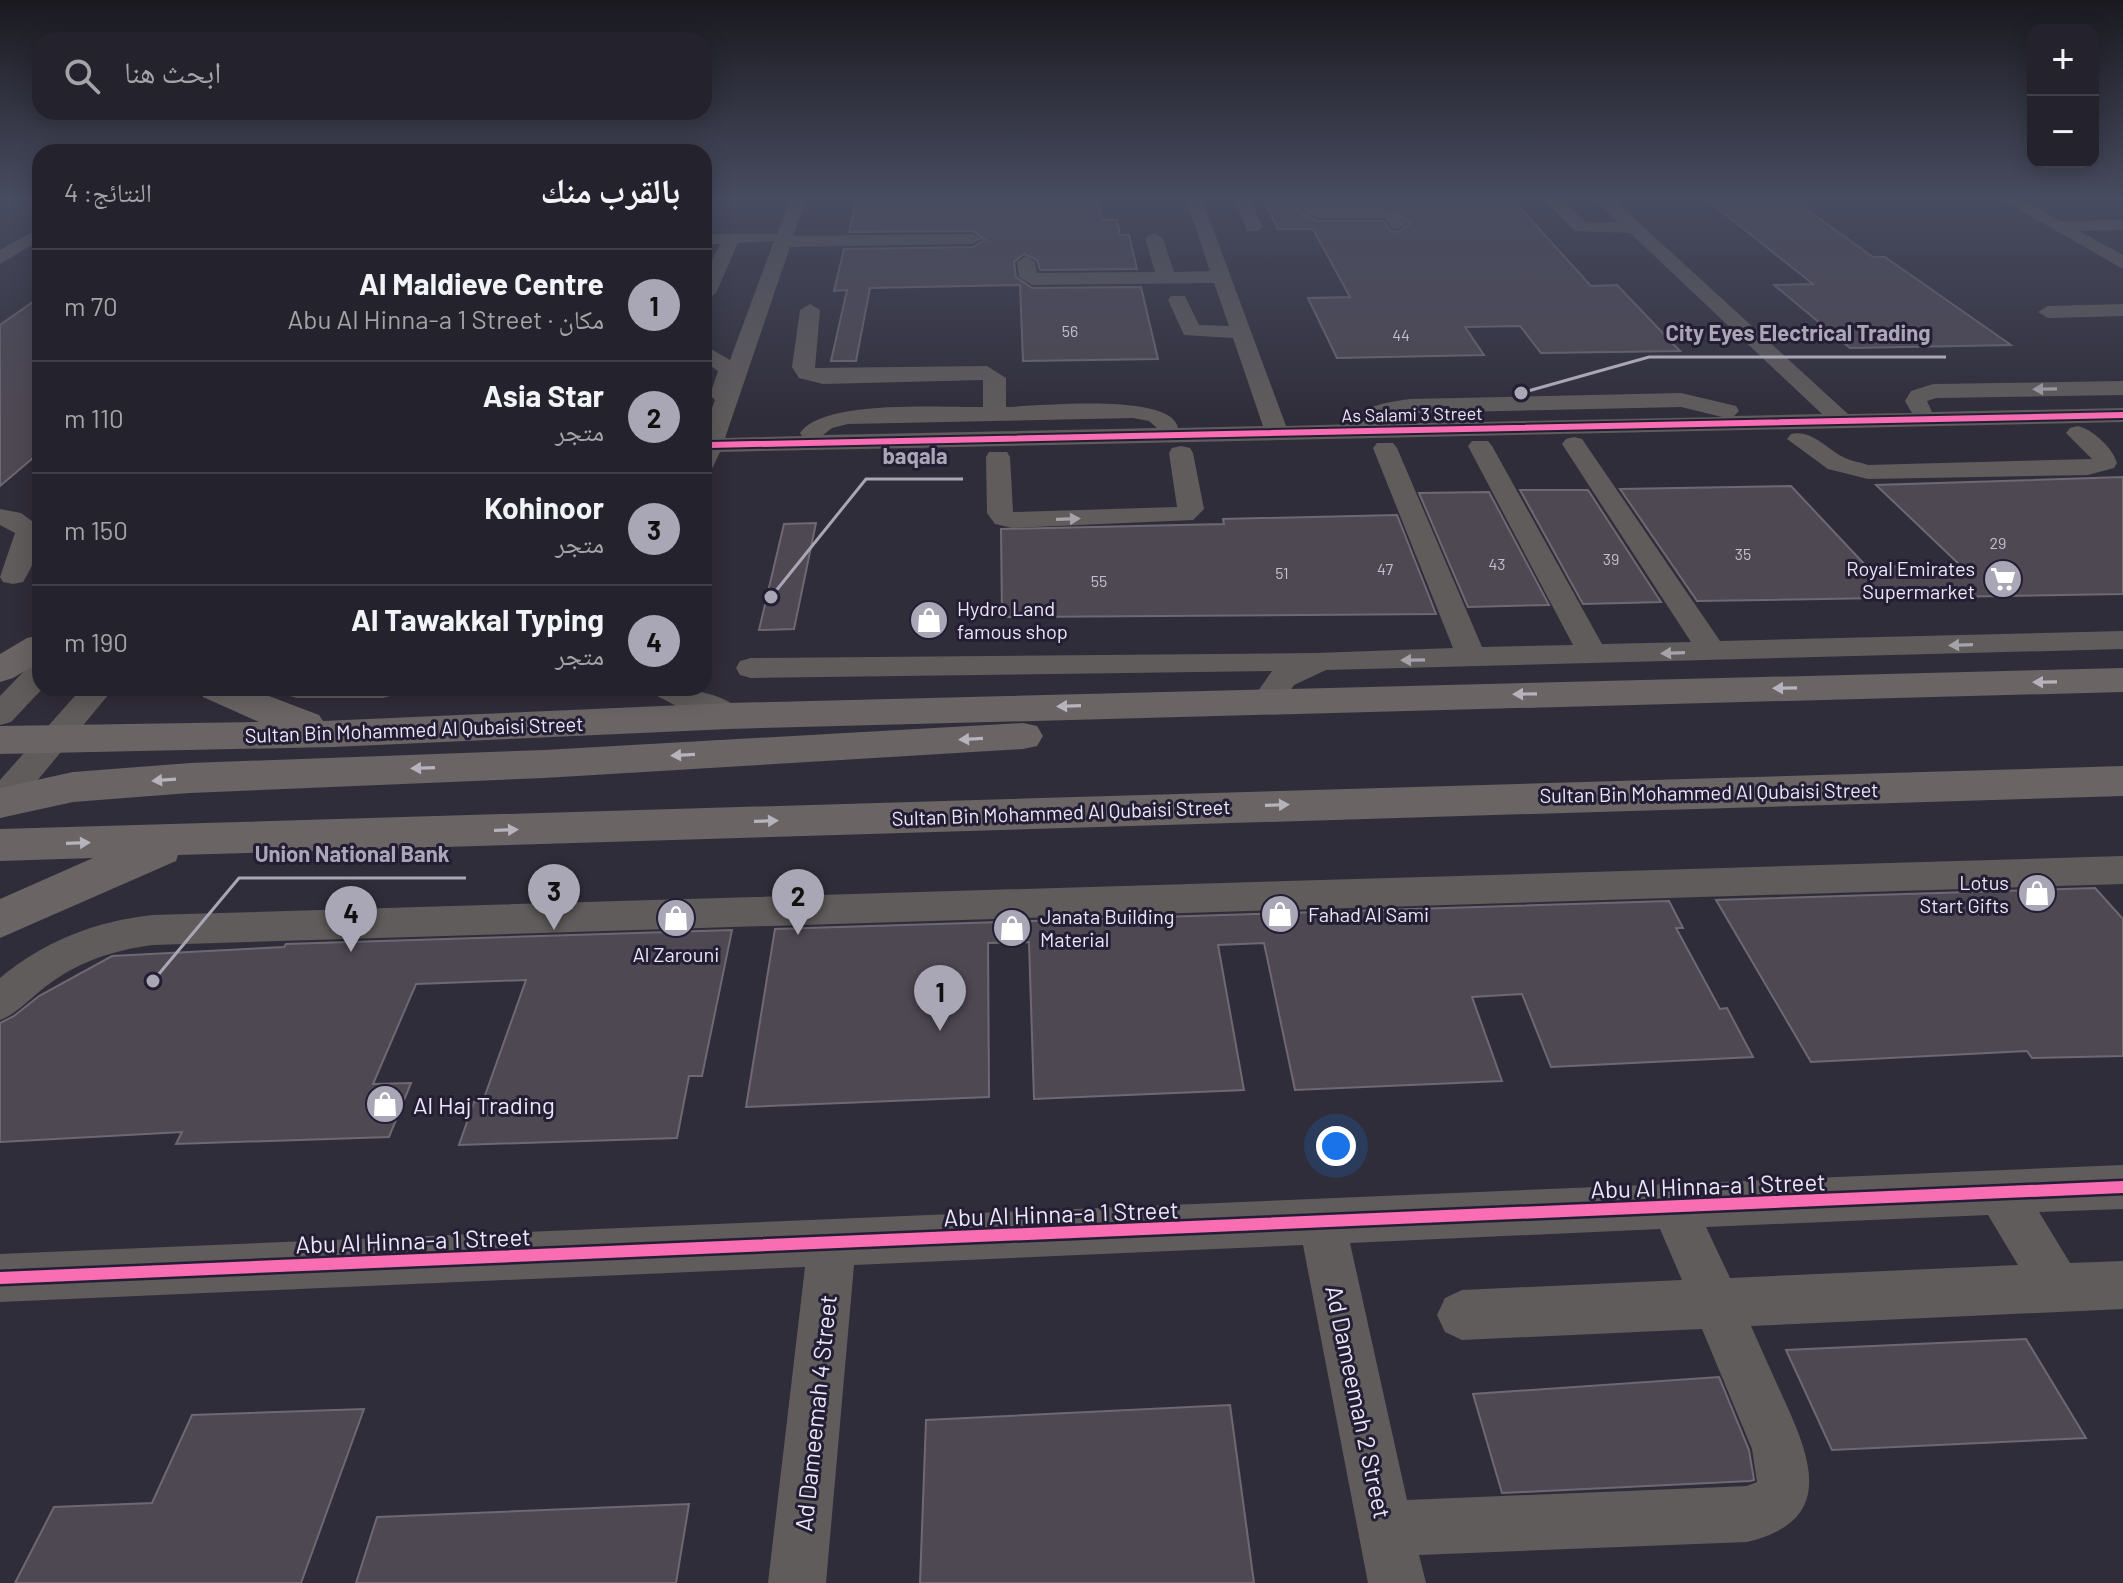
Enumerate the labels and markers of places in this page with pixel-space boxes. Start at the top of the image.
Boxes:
callout: City Eyes Electrical Trading [1649,311,1946,357]
callout: baqala [866,433,963,479]
place label: Royal Emirates Supermarket [1846,556,1975,603]
supermarket icon: Royal Emirates Supermarket [1982,558,2024,600]
place label: Hydro Land famous shop [957,596,1068,643]
shop icon: Hydro Land famous shop [908,599,950,641]
callout: Union National Bank [239,832,466,878]
pin: 3 [528,864,580,930]
pin: 2 [772,869,824,935]
place label: Lotus Start Gifts [1920,870,2009,917]
shop icon: Lotus Start Gifts [2016,872,2058,914]
pin: 4 [325,886,377,952]
shop icon: Fahad Al Sami [1259,893,1301,935]
shop icon: Al Zarouni [655,897,697,939]
place label: Fahad Al Sami [1308,902,1429,926]
place label: Janata Building Material [1040,904,1174,951]
shop icon: Janata Building Material [991,907,1033,949]
place label: Al Zarouni [633,942,719,966]
pin: 1 [914,965,966,1031]
shop icon: Al Haj Trading [364,1083,406,1125]
place label: Al Haj Trading [413,1090,555,1119]

